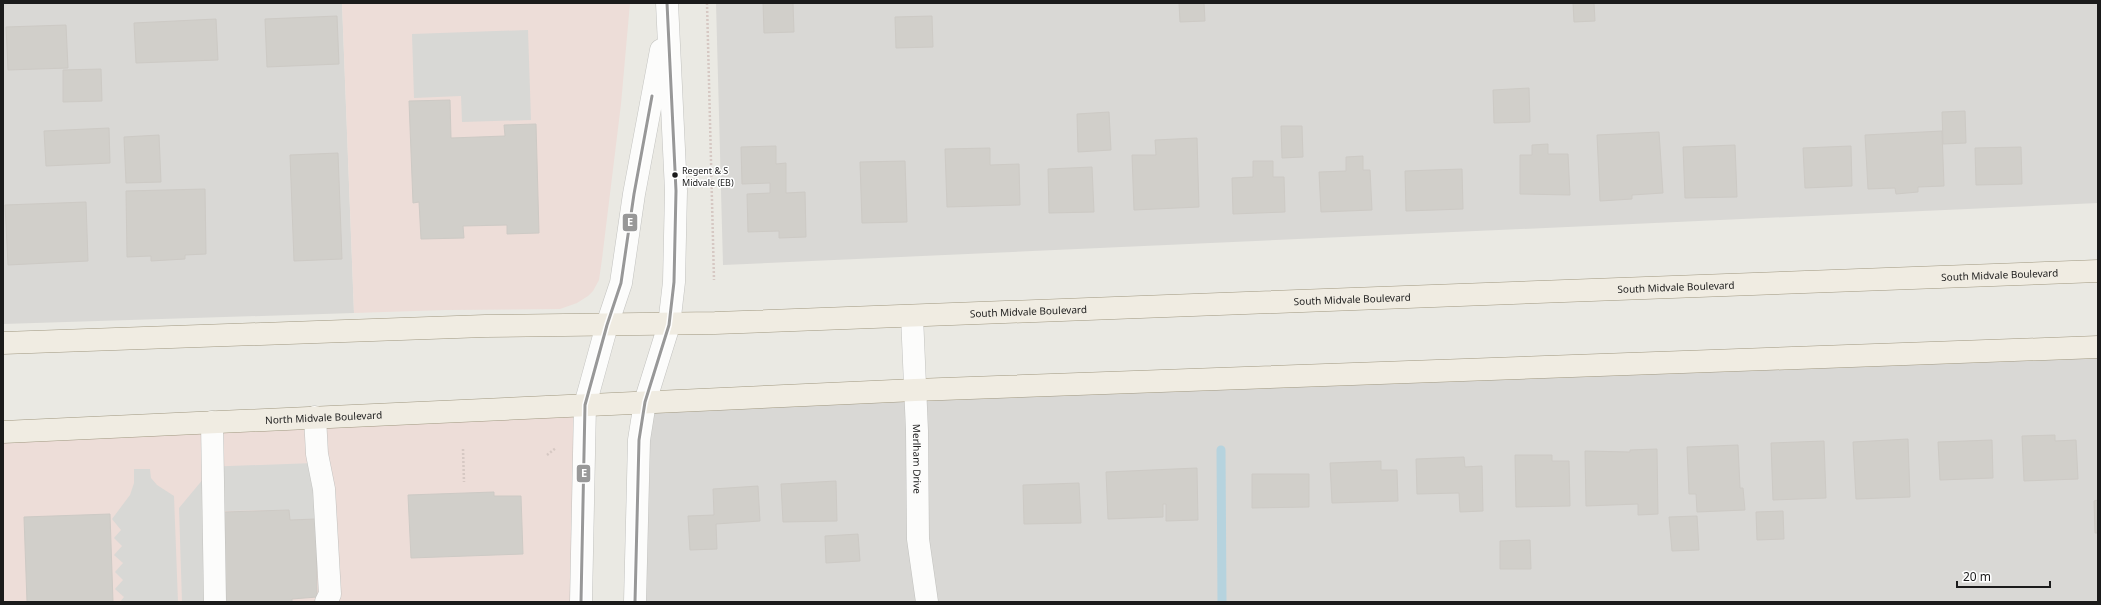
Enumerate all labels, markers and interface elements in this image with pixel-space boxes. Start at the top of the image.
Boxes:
place label: Regent & S Midvale (EB) [682,164,734,189]
marker: Regent & S Midvale (EB) [670,170,680,180]
line badge: E [622,213,638,232]
text: E [627,214,633,229]
street label: South Midvale Boulevard [1941,265,2059,284]
street label: South Midvale Boulevard [1617,278,1735,296]
street label: South Midvale Boulevard [1293,290,1411,308]
street label: South Midvale Boulevard [970,302,1087,320]
street label: North Midvale Boulevard [265,408,383,427]
street label: Merlham Drive [910,424,925,494]
line badge: E [576,464,591,483]
text: E [581,465,587,480]
scale bar [1957,563,2050,589]
text: 20 m [1963,568,1991,585]

